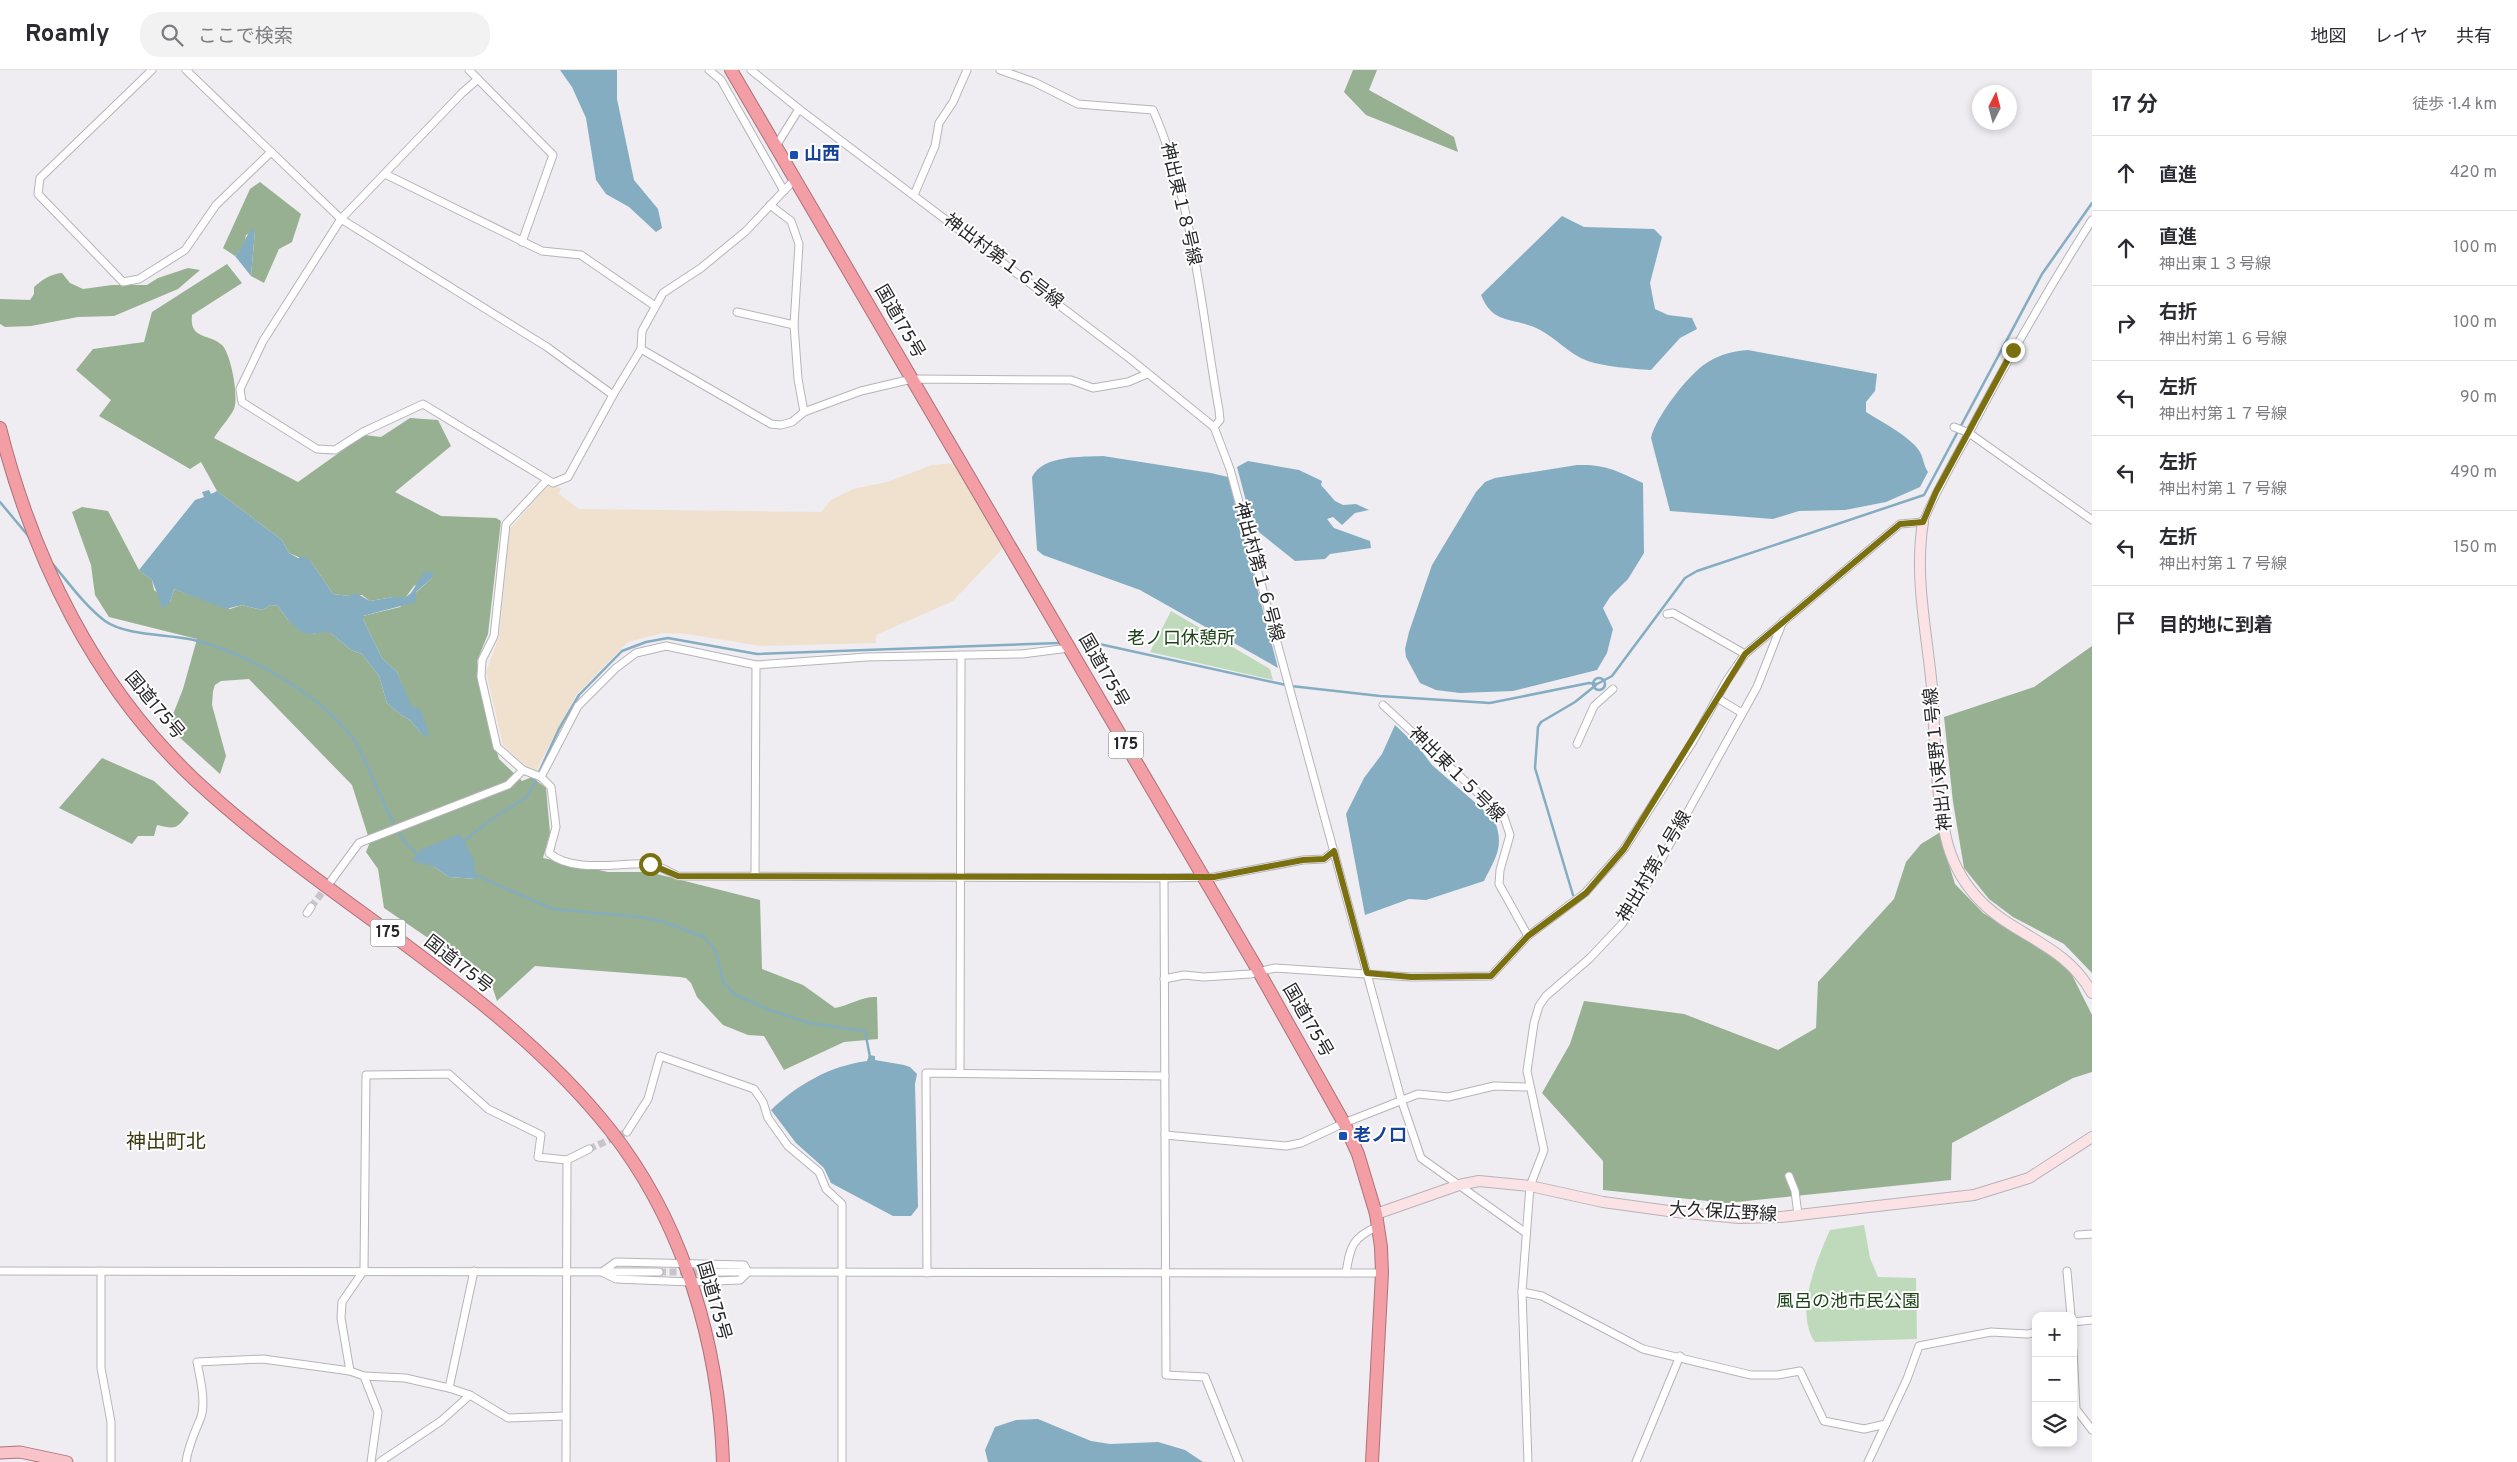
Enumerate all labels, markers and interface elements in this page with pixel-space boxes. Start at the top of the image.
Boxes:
search box [140,12,490,57]
text: Roamly [25,20,110,50]
icon: search [158,21,186,49]
text: ここで検索 [198,25,293,49]
text: 地図 [2311,26,2347,49]
text: レイヤ [2375,26,2428,49]
text: 共有 [2456,26,2492,49]
north arrow [1972,85,2017,130]
text: 17 分 [2112,92,2158,119]
text: 徒歩 · 1.4 km [2412,95,2497,115]
street label: 神出東１８号線 [1155,140,1205,268]
place label: 山西 [804,144,840,167]
marker: 山西 [788,149,800,161]
icon: ahead [2112,159,2140,187]
text: 420 m [2450,163,2497,183]
text: 直進 [2159,164,2197,188]
street label: 神出村第１６号線 [939,209,1067,315]
text: 直進 [2159,226,2197,250]
icon: ahead [2112,234,2140,262]
text: 100 m [2453,238,2497,258]
text: 神出東１３号線 [2159,255,2271,275]
street label: 国道175号 [869,281,929,363]
text: 右折 [2159,301,2197,325]
icon: right [2112,309,2140,337]
text: 100 m [2453,313,2497,333]
text: 神出村第１６号線 [2159,330,2287,350]
route end [2002,339,2025,362]
text: 左折 [2159,376,2197,400]
icon: left [2112,384,2140,412]
text: 90 m [2460,388,2497,408]
text: 神出村第１７号線 [2159,405,2287,425]
text: 左折 [2159,451,2197,475]
icon: left [2112,459,2140,487]
text: 490 m [2450,463,2497,483]
text: 神出村第１７号線 [2159,480,2287,500]
street label: 神出村第１６号線 [1228,499,1288,645]
text: 左折 [2159,526,2197,550]
icon: left [2112,534,2140,562]
text: 150 m [2454,538,2497,558]
text: 神出村第１７号線 [2159,555,2287,575]
icon: arrive [2112,609,2140,637]
text: 目的地に到着 [2159,614,2273,638]
park label: 老ノ口休憩所 [1127,628,1235,651]
street label: 国道175号 [1073,630,1133,712]
street label: 国道175号 [119,667,189,745]
street label: 神出小束野１号線 [1920,686,1958,832]
street label: 神出東１５号線 [1403,722,1509,828]
road number: 175 [1108,732,1144,758]
street label: 神出村第４号線 [1613,807,1697,927]
route start [639,853,662,876]
road number: 175 [370,920,406,946]
street label: 国道175号 [419,931,497,999]
street label: 国道175号 [1277,980,1337,1062]
place label: 老ノ口 [1353,1125,1407,1148]
district label: 神出町北 [126,1130,206,1156]
marker: 老ノ口 [1337,1130,1349,1142]
street label: 大久保広野線 [1668,1199,1778,1227]
street label: 国道175号 [691,1259,735,1343]
park label: 風呂の池市民公園 [1776,1291,1920,1314]
map controls [2032,1312,2077,1447]
button: + [2032,1312,2077,1357]
button: − [2032,1357,2077,1402]
button: layers [2032,1402,2077,1447]

